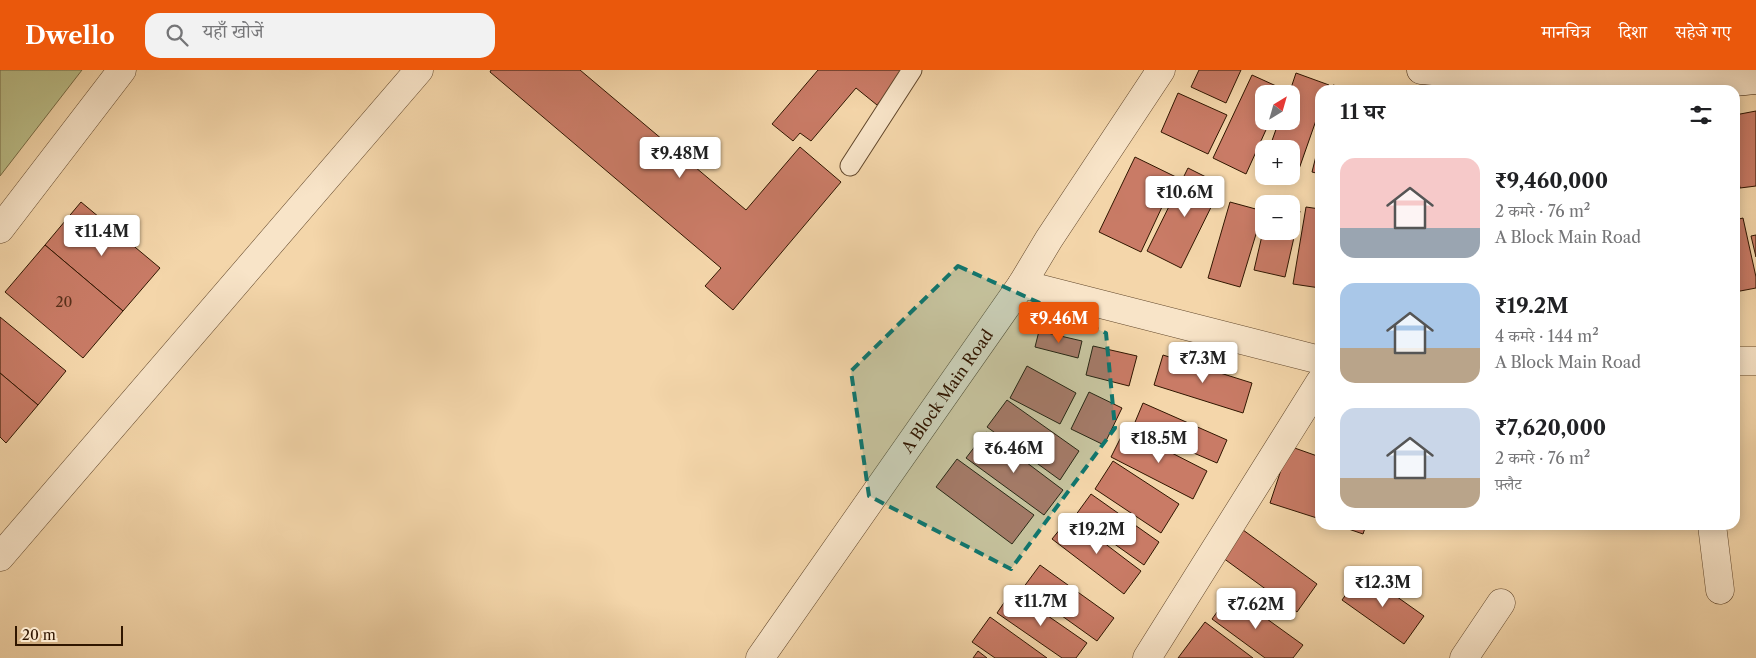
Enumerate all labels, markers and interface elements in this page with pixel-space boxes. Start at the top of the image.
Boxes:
search box [145,13,495,58]
text: यहाँ खोजें [203,20,263,43]
text: Dwello [25,21,115,50]
icon: search [163,21,191,49]
text: मानचित्र [1542,21,1590,43]
text: दिशा [1618,21,1647,43]
text: सहेजे गए [1675,21,1731,43]
north arrow [1255,85,1300,130]
map controls [1255,85,1300,240]
text: 11 घर [1340,99,1385,124]
icon: filters [1687,101,1715,129]
pin: ₹9.48M [639,136,721,179]
button: + [1255,140,1300,185]
text: ₹9.48M [651,143,709,163]
text: ₹9,460,000 [1495,168,1608,193]
pin: ₹10.6M [1144,176,1226,218]
icon: home [1380,178,1440,238]
text: ₹10.6M [1156,182,1214,202]
button: − [1255,195,1300,240]
text: 2 कमरे · 76 m² [1495,201,1590,221]
pin: ₹11.4M [61,214,143,257]
text: ₹11.4M [75,221,129,241]
text: A Block Main Road [1495,227,1641,247]
house number: 20 [56,293,73,311]
text: ₹19.2M [1495,293,1569,318]
pin: ₹9.46M [1018,302,1100,344]
icon: home [1380,303,1440,363]
text: ₹9.46M [1030,308,1088,328]
street label: A Block Main Road [896,325,997,457]
text: 4 कमरे · 144 m² [1495,326,1599,346]
pin: ₹7.3M [1168,342,1238,384]
text: ₹7.3M [1180,348,1226,368]
text: A Block Main Road [1495,352,1641,372]
text: ₹7,620,000 [1495,415,1606,440]
pin: ₹18.5M [1118,422,1200,464]
text: ₹18.5M [1131,428,1187,448]
icon: home [1380,428,1440,488]
pin: ₹6.46M [973,432,1055,474]
text: ₹6.46M [984,438,1044,458]
text: 2 कमरे · 76 m² [1495,448,1590,468]
text: फ़्लैट [1495,474,1522,494]
pin: ₹19.2M [1056,512,1138,555]
text: ₹19.2M [1069,519,1125,539]
pin: ₹12.3M [1342,566,1424,608]
text: ₹12.3M [1355,572,1411,592]
pin: ₹11.7M [1000,584,1082,627]
pin: ₹7.62M [1215,588,1297,630]
text: ₹11.7M [1014,591,1068,611]
text: ₹7.62M [1228,594,1284,614]
scale bar [15,623,122,646]
text: 20 m [22,626,56,644]

